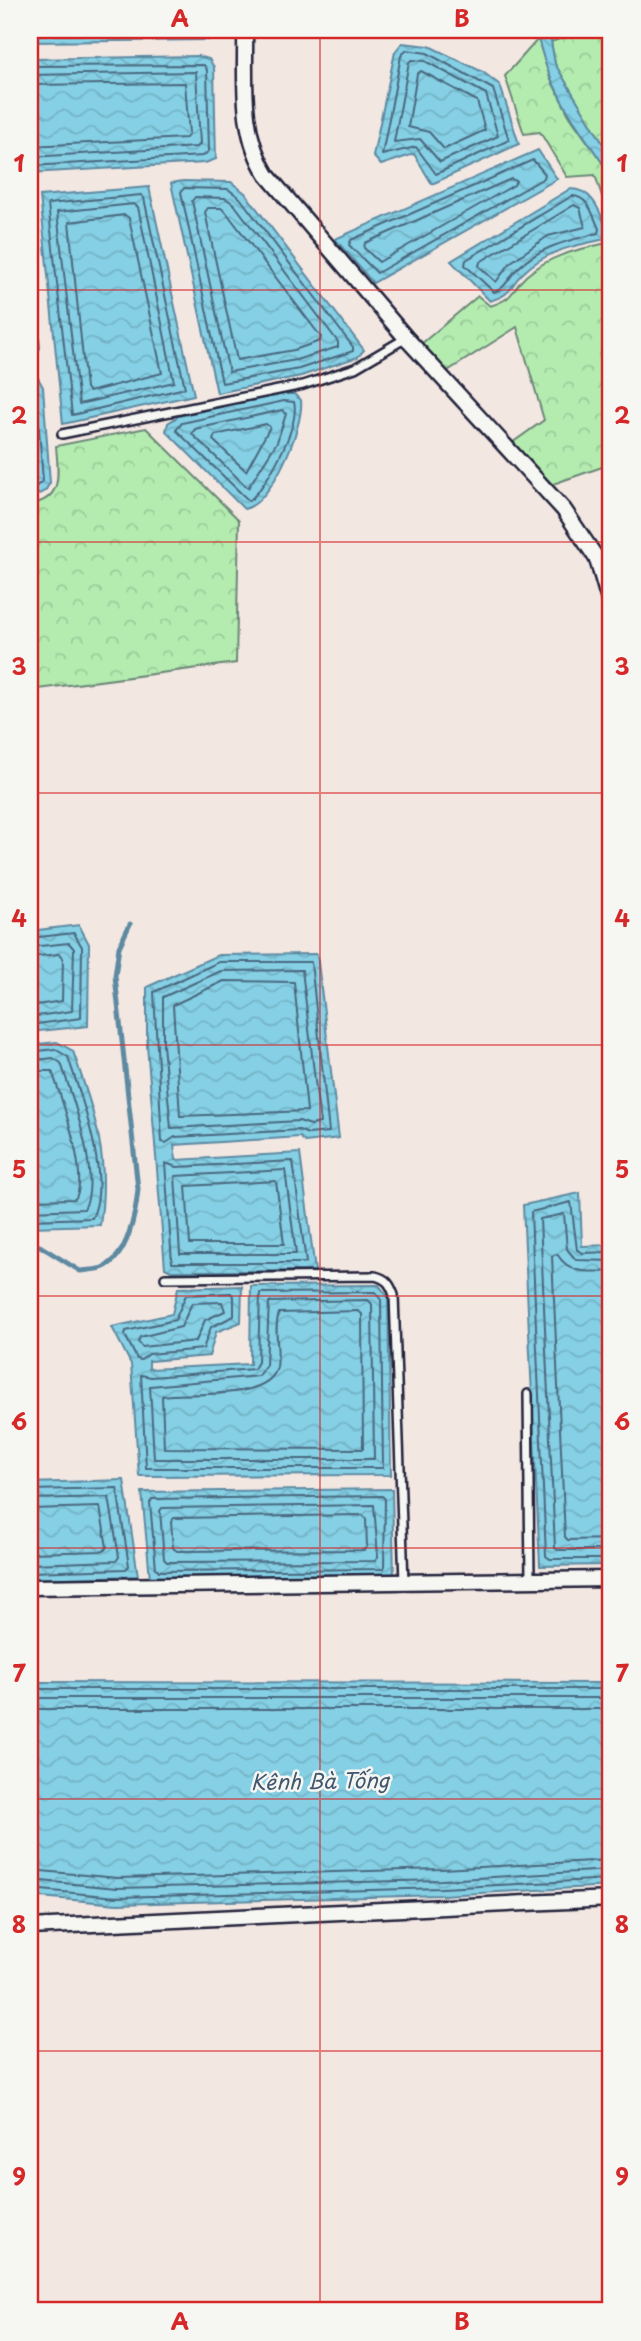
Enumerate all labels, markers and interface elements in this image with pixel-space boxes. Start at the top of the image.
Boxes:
text: A [171,0,189,35]
text: B [454,0,470,35]
text: 1 [14,145,25,180]
text: 1 [617,145,628,180]
text: 2 [11,397,27,432]
text: 2 [614,397,630,432]
text: 3 [11,648,27,683]
text: 3 [614,648,630,683]
text: 4 [11,900,27,935]
text: 4 [614,900,630,935]
text: 5 [12,1151,26,1186]
text: 5 [615,1151,629,1186]
text: 6 [11,1403,27,1438]
text: 6 [614,1403,630,1438]
text: 7 [12,1655,26,1690]
text: 7 [615,1655,629,1690]
water label: Kênh Bà Tống [250,1763,391,1797]
text: 8 [12,1906,26,1941]
text: 8 [615,1906,629,1941]
text: 9 [12,2158,26,2193]
text: 9 [615,2158,629,2193]
text: A [171,2303,189,2338]
text: B [454,2303,470,2338]

